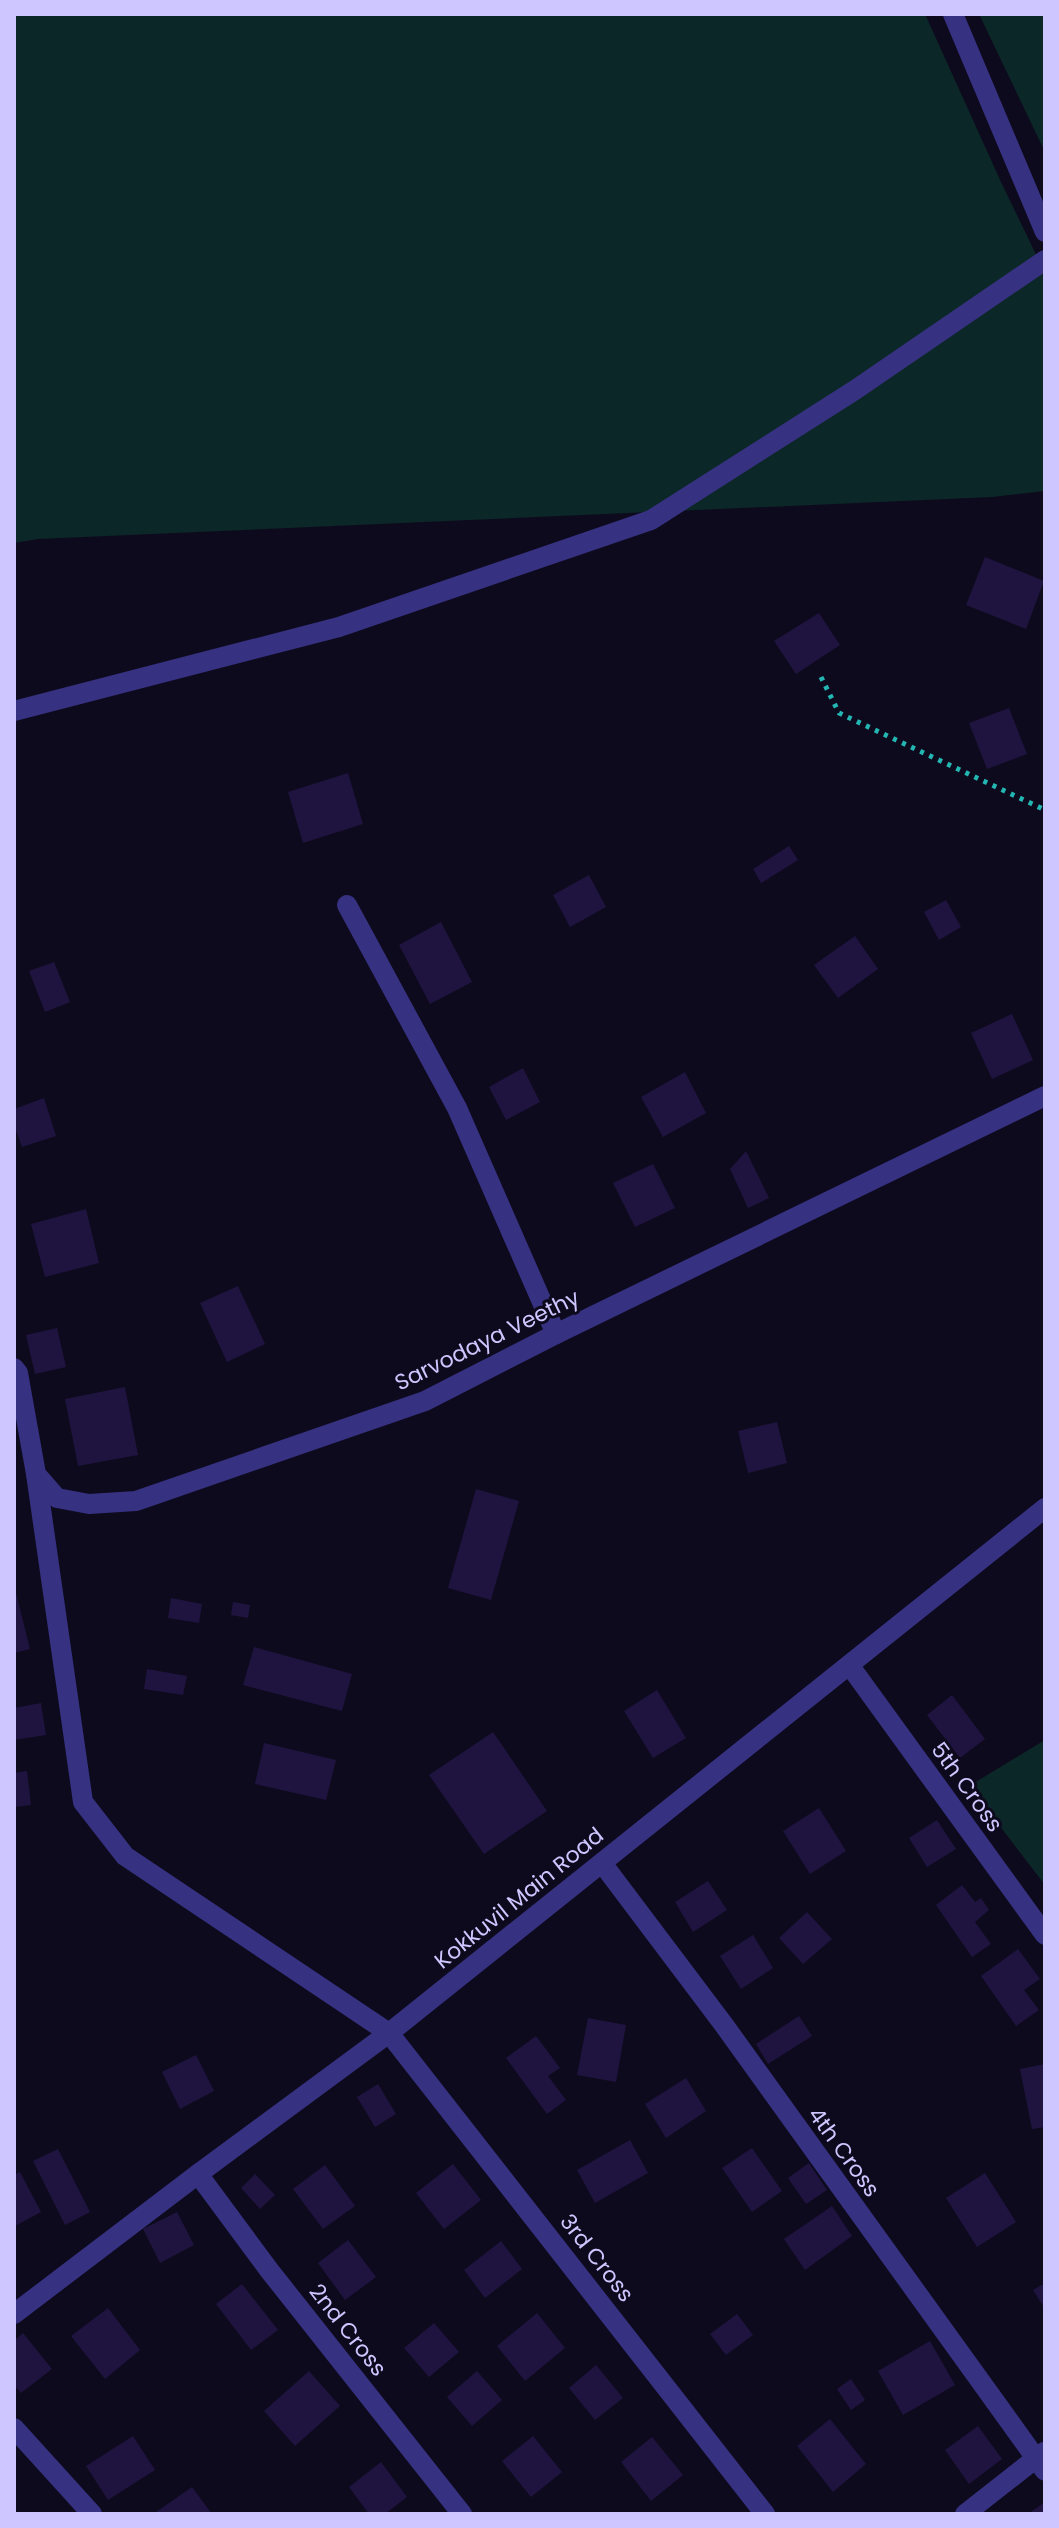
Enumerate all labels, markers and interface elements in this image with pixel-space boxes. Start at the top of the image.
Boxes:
street label: Sarvodaya Veethy [389,1282,585,1398]
street label: 5th Cross [924,1736,1010,1838]
street label: Kokkuvil Main Road [428,1820,610,1976]
street label: 4th Cross [801,2101,887,2203]
street label: 3rd Cross [553,2207,641,2309]
street label: 2nd Cross [302,2277,394,2383]

